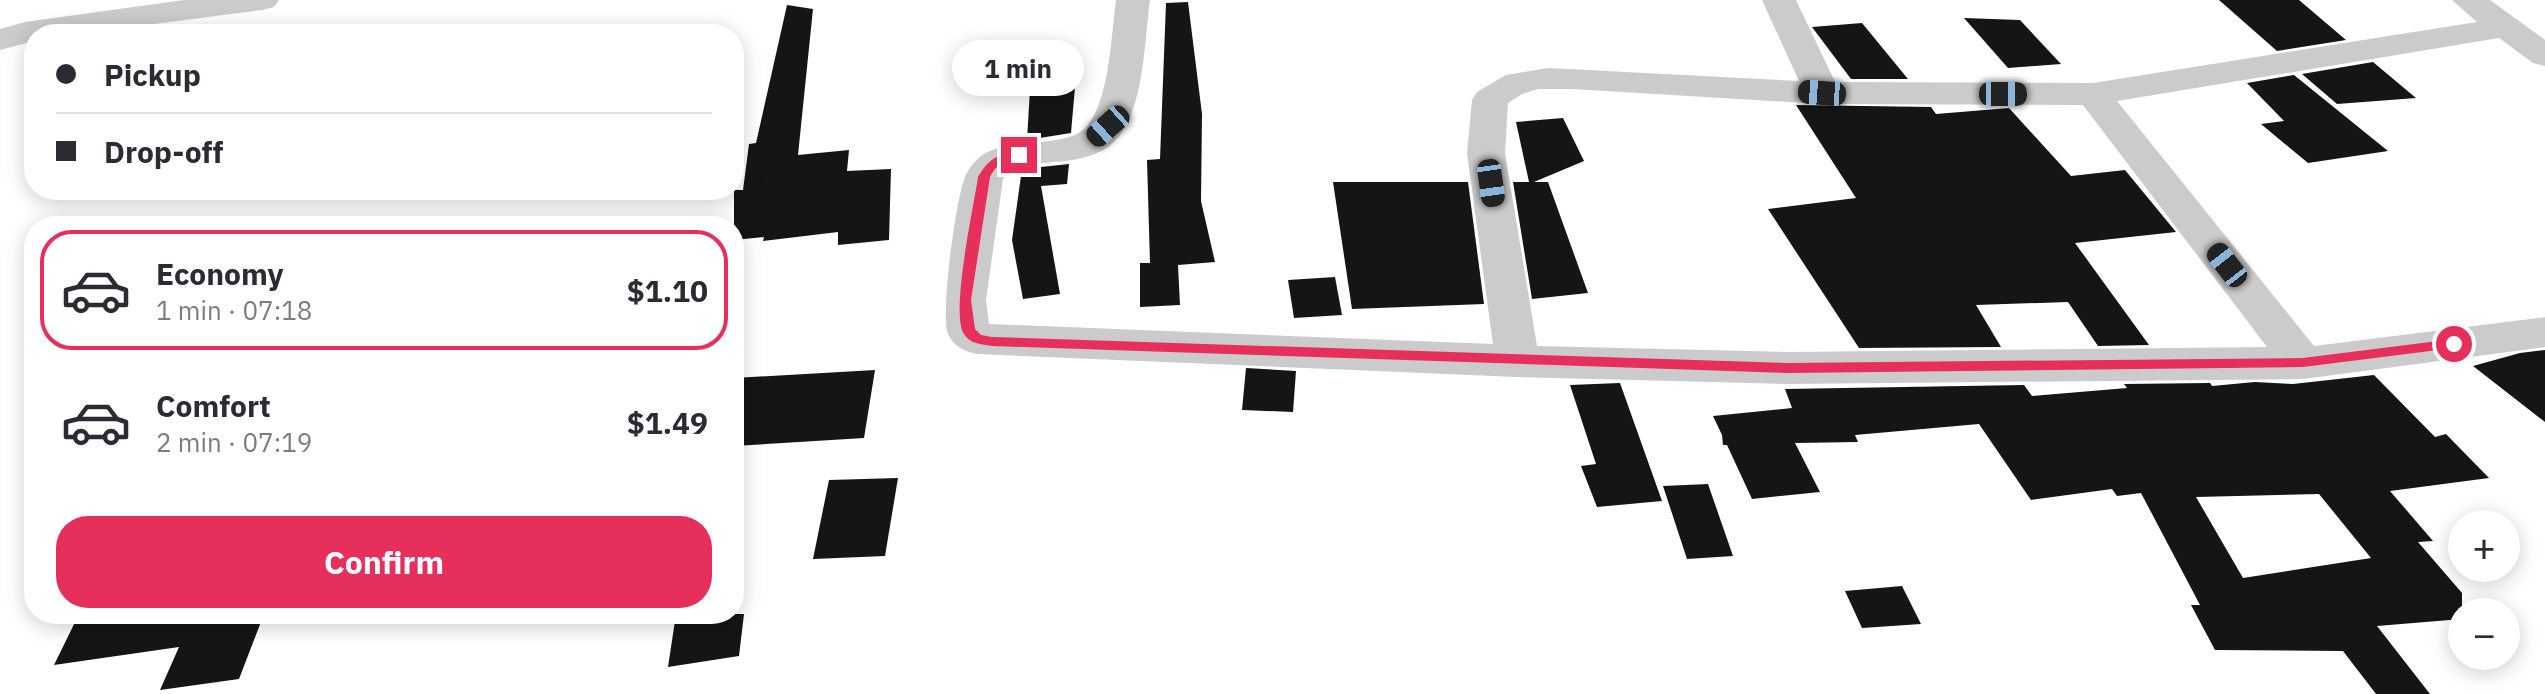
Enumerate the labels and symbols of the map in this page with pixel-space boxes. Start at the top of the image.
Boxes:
callout: 1 min [953,39,1085,95]
car [1797,79,1847,107]
car [1979,82,2027,106]
car [1082,101,1134,151]
route end [1001,137,1037,173]
car [1476,158,1506,208]
car [2203,239,2251,291]
route start [2436,326,2472,362]

